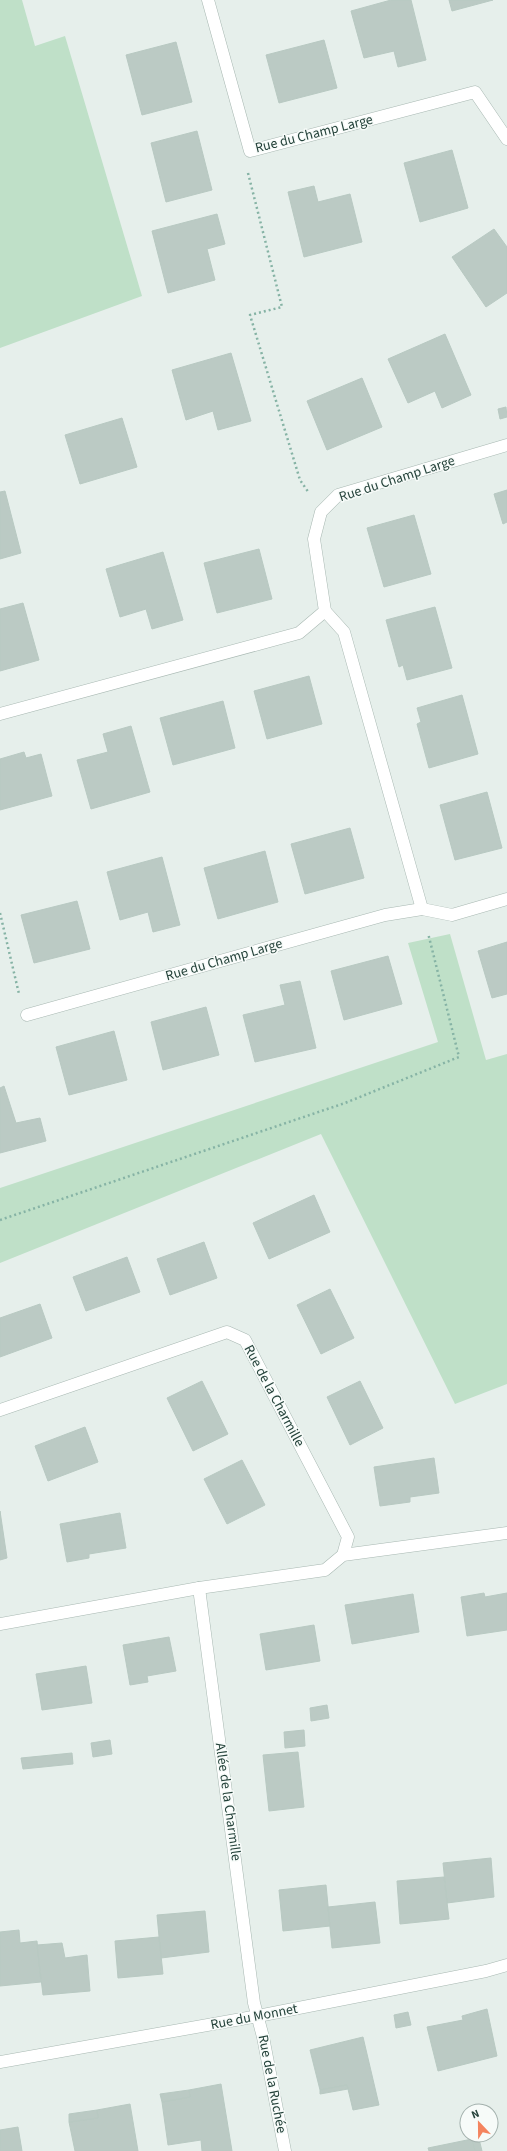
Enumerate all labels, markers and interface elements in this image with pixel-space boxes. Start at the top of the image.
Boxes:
street label: Rue du Champ Large [253,110,375,158]
street label: Rue du Champ Large [336,451,458,507]
street label: Rue du Champ Large [163,934,285,986]
street label: Rue de la Charmille [239,1341,309,1451]
street label: Allée de la Charmille [210,1742,246,1862]
street label: Rue du Monnet [209,1999,299,2035]
street label: Rue de la Ruchée [253,2033,291,2135]
north arrow [459,2103,499,2143]
text: N [469,2106,482,2123]

